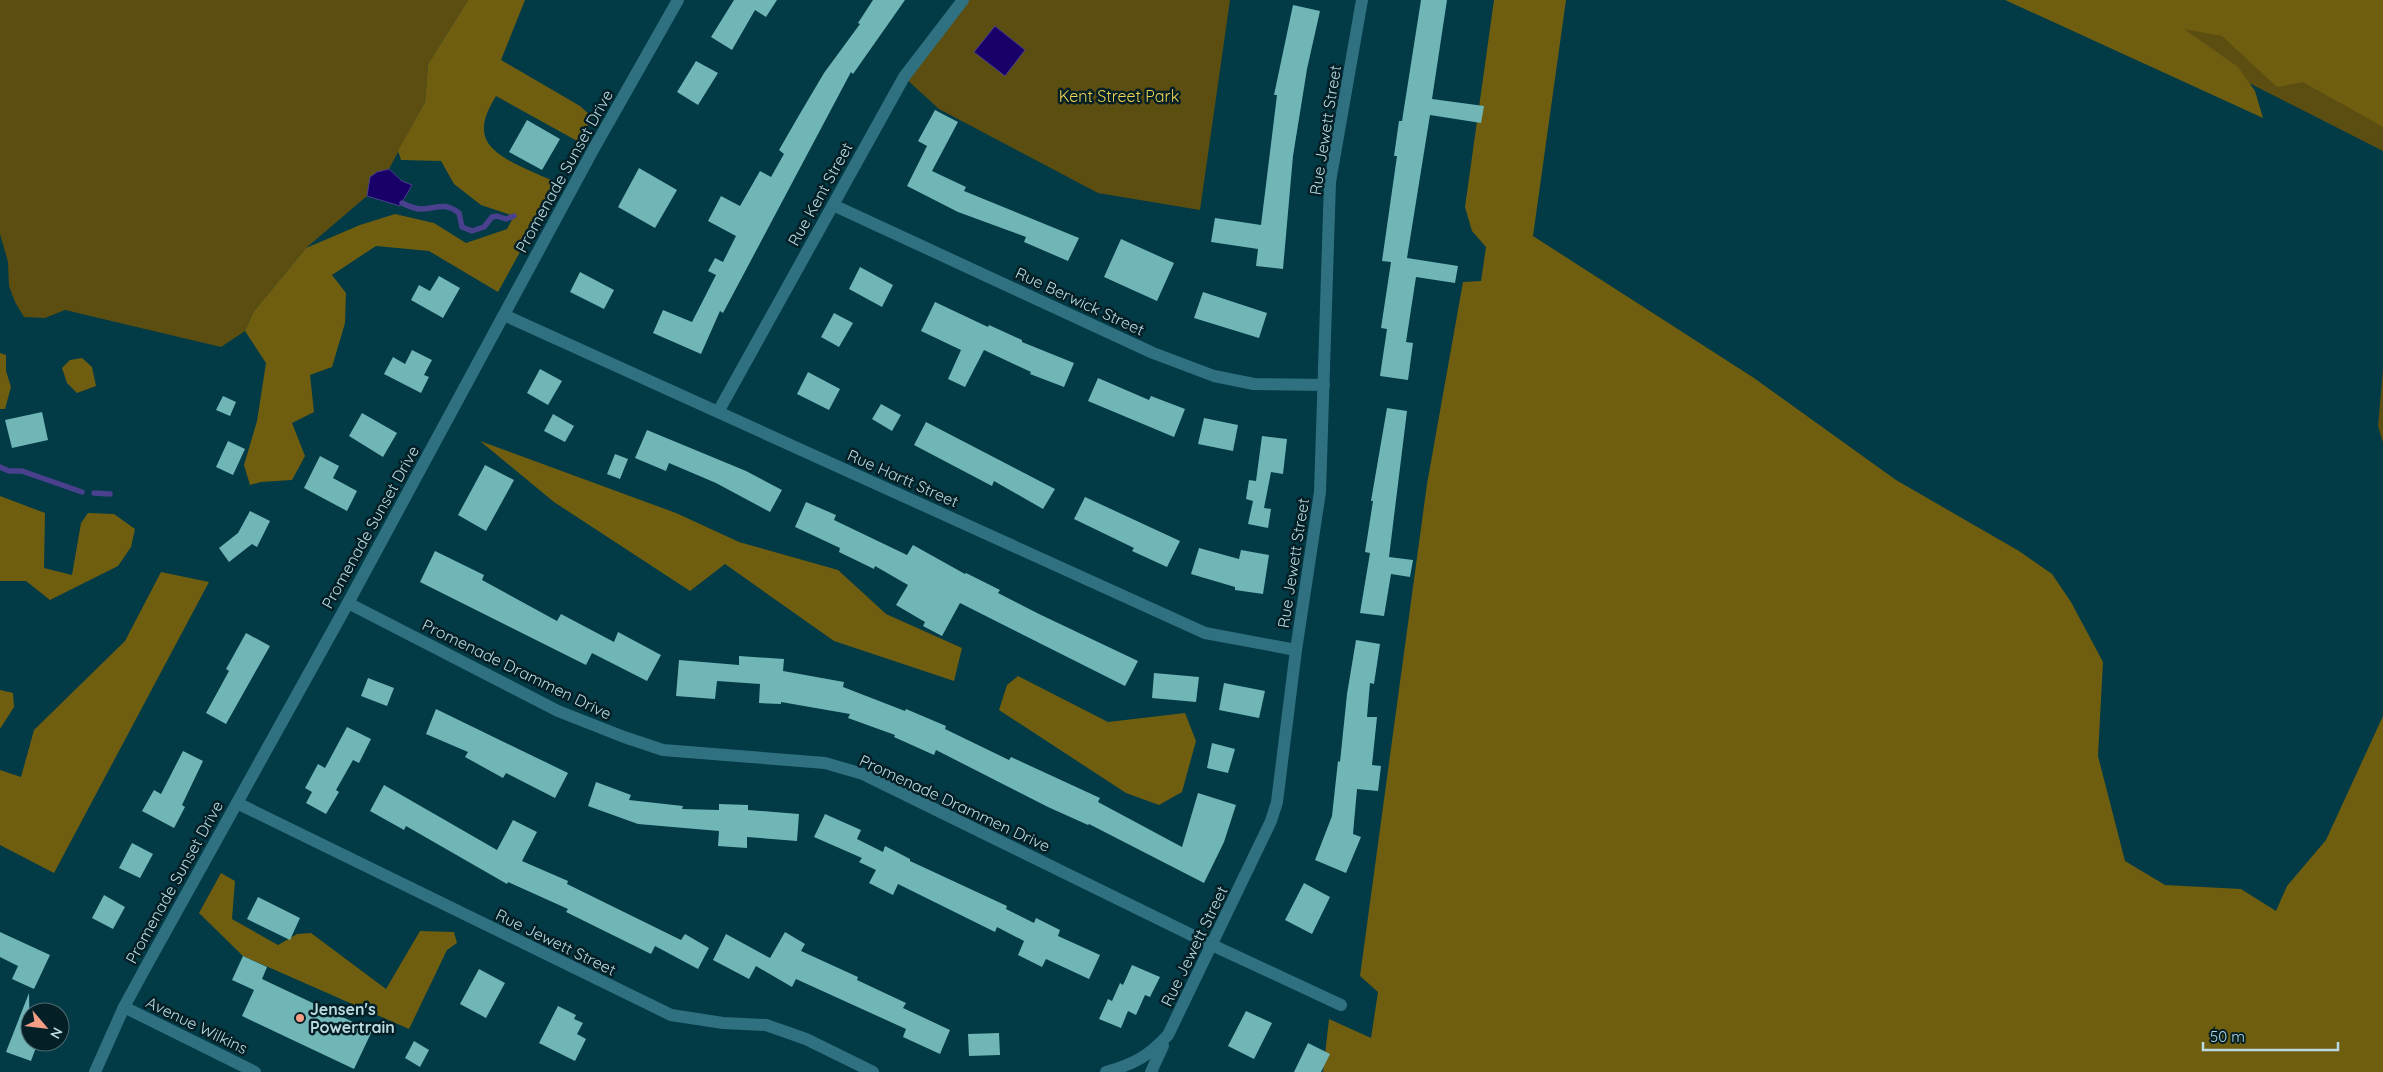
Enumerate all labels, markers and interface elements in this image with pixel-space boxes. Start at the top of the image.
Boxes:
street label: Rue Jewett Street [1305,64,1345,196]
street label: Promenade Sunset Drive [511,86,617,256]
park label: Kent Street Park [1059,86,1179,106]
street label: Rue Kent Street [783,139,857,249]
street label: Rue Berwick Street [1012,262,1148,340]
street label: Promenade Sunset Drive [317,442,423,612]
street label: Rue Hartt Street [844,445,962,511]
street label: Rue Jewett Street [1273,497,1313,629]
street label: Promenade Drammen Drive [419,614,615,724]
street label: Promenade Drammen Drive [856,750,1054,856]
street label: Promenade Sunset Drive [121,797,227,967]
street label: Rue Jewett Street [1156,883,1232,1009]
street label: Rue Jewett Street [493,904,619,980]
street label: Avenue Wilkins [143,992,251,1058]
place label: Jensen's Powertrain [310,999,395,1037]
north arrow [20,1002,70,1052]
marker: Jensen's Powertrain [294,1012,306,1024]
scale bar [2203,1020,2338,1052]
text: N [46,1024,67,1042]
text: 50 m [2210,1027,2245,1046]

